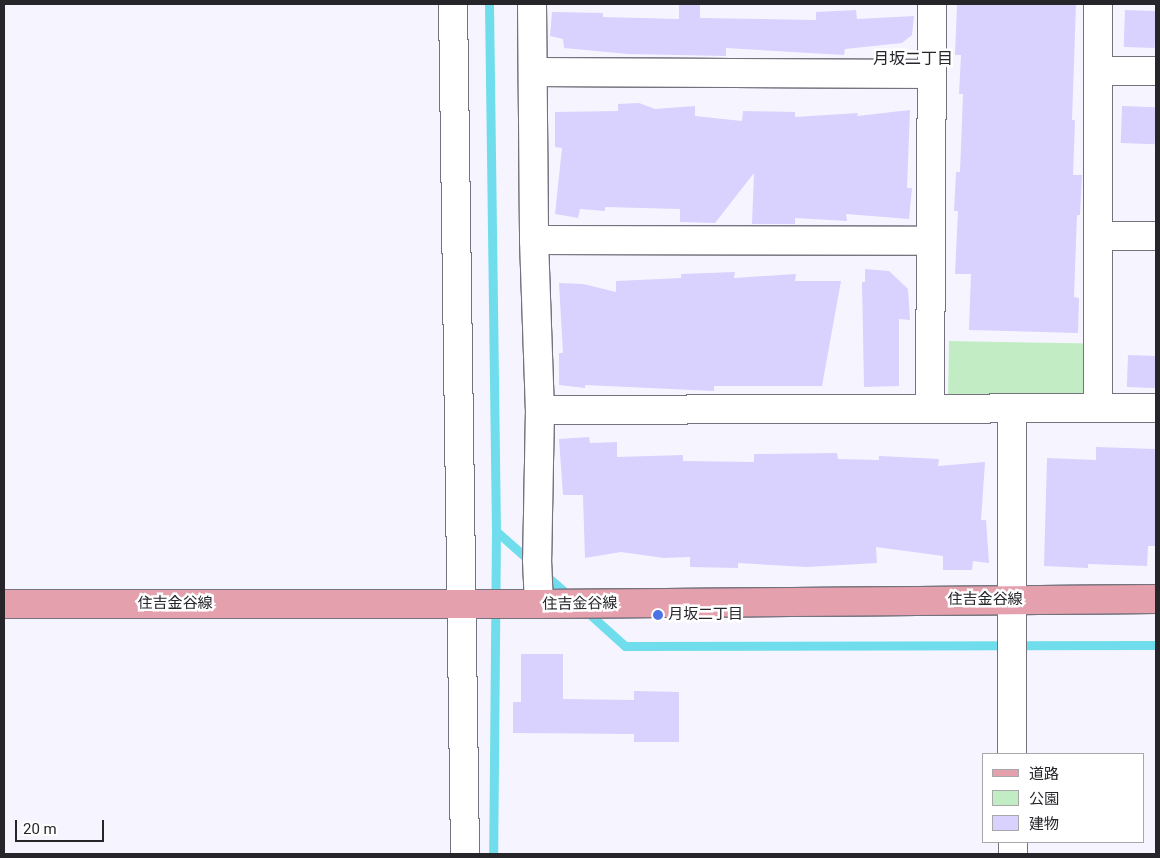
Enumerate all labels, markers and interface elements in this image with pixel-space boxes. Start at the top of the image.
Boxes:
district label: 月坂二丁目 [873,49,953,69]
street label: 住吉金谷線 [948,591,1022,609]
street label: 住吉金谷線 [542,594,618,614]
street label: 住吉金谷線 [138,595,212,613]
place label: 月坂二丁目 [668,606,743,624]
marker: 月坂二丁目 [652,609,664,621]
legend [982,753,1145,843]
text: 道路 [1029,765,1059,783]
text: 公園 [1029,790,1059,808]
scale bar [18,810,106,842]
text: 建物 [1029,815,1059,833]
text: 20 m [23,820,57,838]

